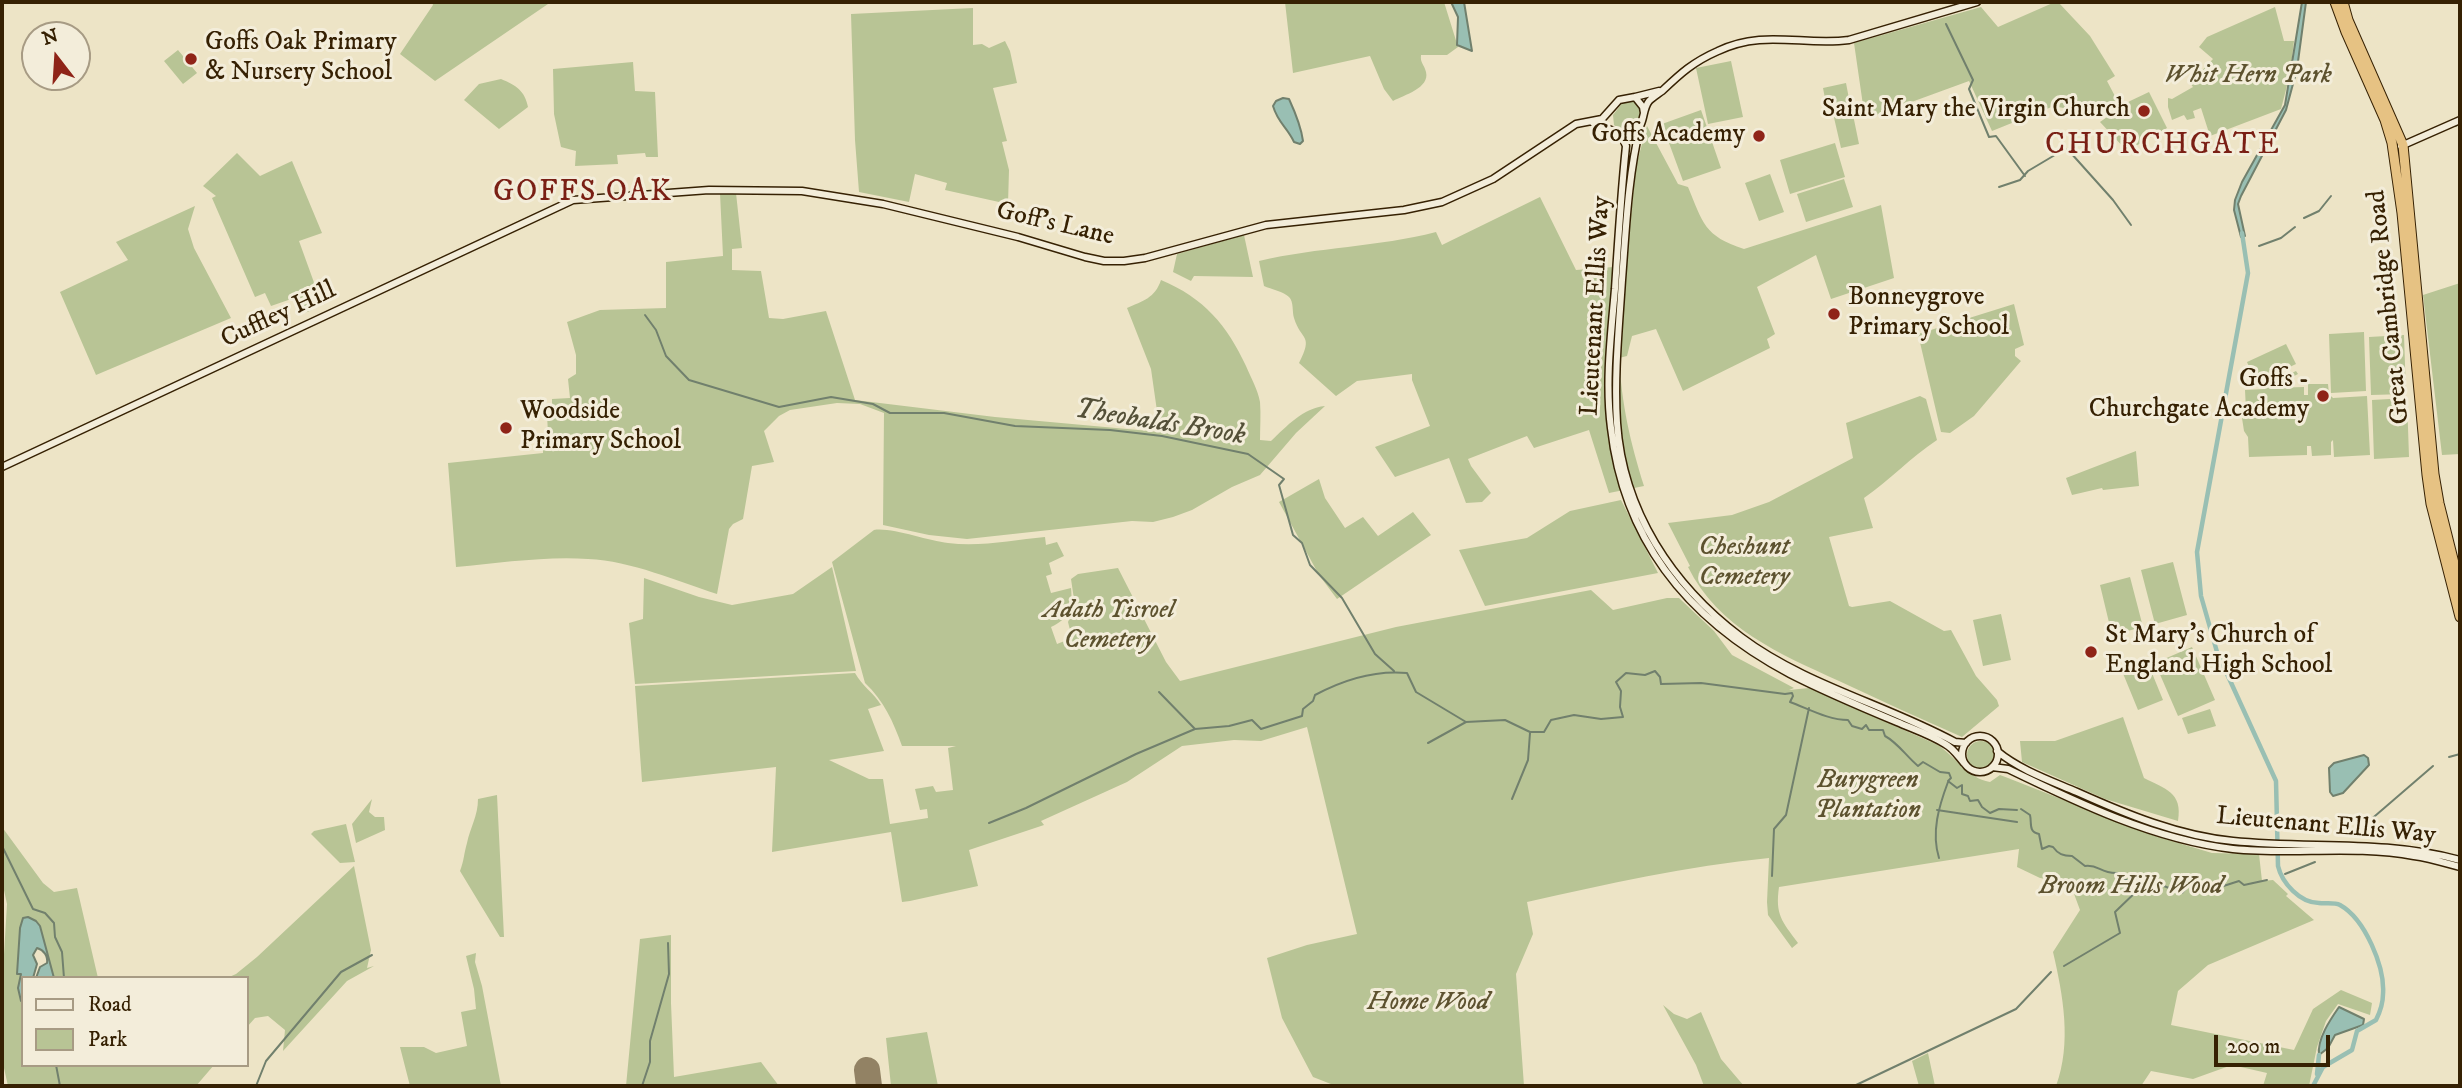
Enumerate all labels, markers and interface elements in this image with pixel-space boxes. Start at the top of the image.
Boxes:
north arrow [21,21,91,91]
text: N [39,24,61,51]
place label: Goffs Oak Primary & Nursery School [205,28,397,90]
marker: Goffs Oak Primary & Nursery School [183,51,199,67]
park label: Whit Hern Park [2164,61,2332,93]
place label: Saint Mary the Virgin Church [1822,95,2130,127]
marker: Saint Mary the Virgin Church [2136,103,2152,119]
place label: Goffs Academy [1591,120,1745,152]
marker: Goffs Academy [1751,128,1767,144]
district label: CHURCHGATE [2046,129,2280,165]
district label: GOFFS OAK [494,176,672,212]
street label: Great Cambridge Road [2362,188,2418,426]
street label: Lieutenant Ellis Way [1576,195,1618,417]
street label: Goff's Lane [993,196,1117,254]
street label: Cuffley Hill [217,276,341,356]
place label: Bonneygrove Primary School [1848,283,2009,344]
marker: Bonneygrove Primary School [1826,306,1842,322]
place label: Goffs - Churchgate Academy [2089,365,2309,426]
marker: Goffs - Churchgate Academy [2315,388,2331,404]
water label: Theobalds Brook [1072,394,1248,454]
place label: Woodside Primary School [520,397,681,458]
marker: Woodside Primary School [498,420,514,436]
park label: Cheshunt Cemetery [1698,533,1790,594]
park label: Adath Yisroel Cemetery [1043,596,1175,658]
place label: St Mary's Church of England High School [2105,621,2332,682]
marker: St Mary's Church of England High School [2083,644,2099,660]
park label: Burygreen Plantation [1815,766,1921,828]
street label: Lieutenant Ellis Way [2215,802,2437,852]
park label: Broom Hills Wood [2039,872,2223,904]
legend [21,976,248,1067]
park label: Home Wood [1367,988,1489,1020]
text: Road [88,992,132,1018]
scale bar [2217,1021,2332,1066]
text: Park [88,1027,127,1053]
text: 200 m [2227,1034,2280,1060]

